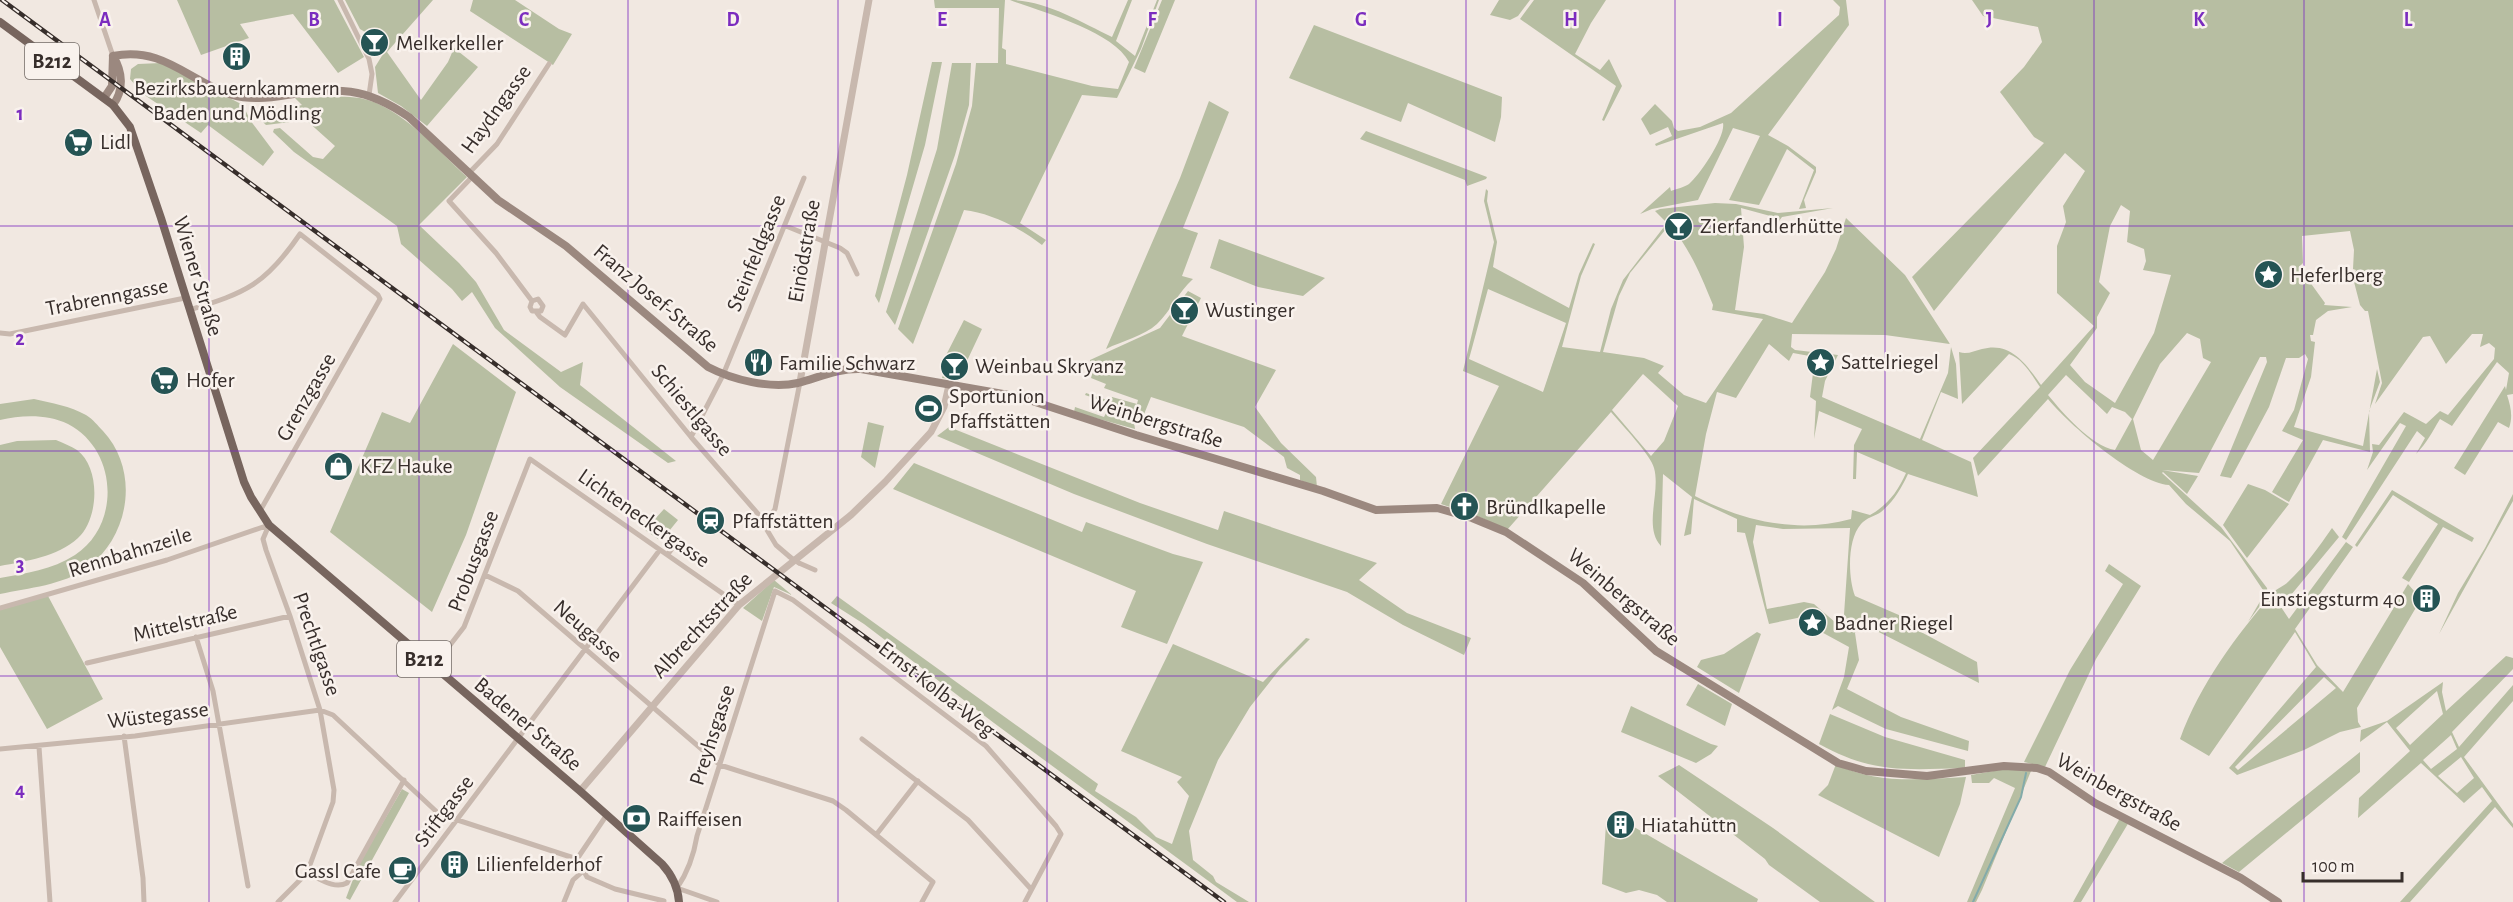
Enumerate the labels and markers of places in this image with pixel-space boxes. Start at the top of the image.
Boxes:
bar icon: Melkerkeller [359,27,391,59]
place label: Melkerkeller [396,32,503,54]
building icon: Bezirksbauernkammern Baden und Mödling [221,40,253,72]
place label: Bezirksbauernkammern Baden und Mödling [134,77,340,124]
supermarket icon: Lidl [63,126,95,158]
place label: Lidl [100,131,131,153]
bar icon: Zierfandlerhütte [1663,210,1695,242]
place label: Zierfandlerhütte [1700,215,1843,237]
place icon: Heferlberg [2253,259,2285,291]
place label: Heferlberg [2290,264,2383,286]
bar icon: Wustinger [1168,294,1200,326]
place label: Wustinger [1205,299,1295,321]
place icon: Sattelriegel [1804,346,1836,378]
restaurant icon: Familie Schwarz [742,347,774,379]
bar icon: Weinbau Skryanz [938,350,970,382]
place label: Sattelriegel [1841,351,1939,373]
place label: Familie Schwarz [779,352,915,374]
place label: Weinbau Skryanz [975,355,1124,377]
supermarket icon: Hofer [149,364,181,396]
place label: Hofer [186,369,235,391]
place label: Sportunion Pfaffstätten [949,385,1051,432]
sports icon: Sportunion Pfaffstätten [912,393,944,425]
shop icon: KFZ Hauke [323,450,355,482]
place label: KFZ Hauke [360,455,453,477]
church icon: Bründlkapelle [1449,491,1481,523]
place label: Bründlkapelle [1486,496,1606,518]
station icon: Pfaffstätten [695,505,727,537]
place label: Pfaffstätten [732,510,834,532]
building icon: Einstiegsturm 40 [2410,583,2442,615]
place label: Einstiegsturm 40 [2260,588,2405,610]
place icon: Badner Riegel [1797,607,1829,639]
place label: Badner Riegel [1834,612,1953,634]
bank icon: Raiffeisen [620,803,652,835]
place label: Raiffeisen [657,808,742,830]
building icon: Hiatahüttn [1604,809,1636,841]
place label: Hiatahüttn [1641,814,1737,836]
building icon: Lilienfelderhof [439,848,471,880]
place label: Lilienfelderhof [476,853,603,875]
cafe icon: Gassl Cafe [386,855,418,887]
place label: Gassl Cafe [295,860,381,882]

